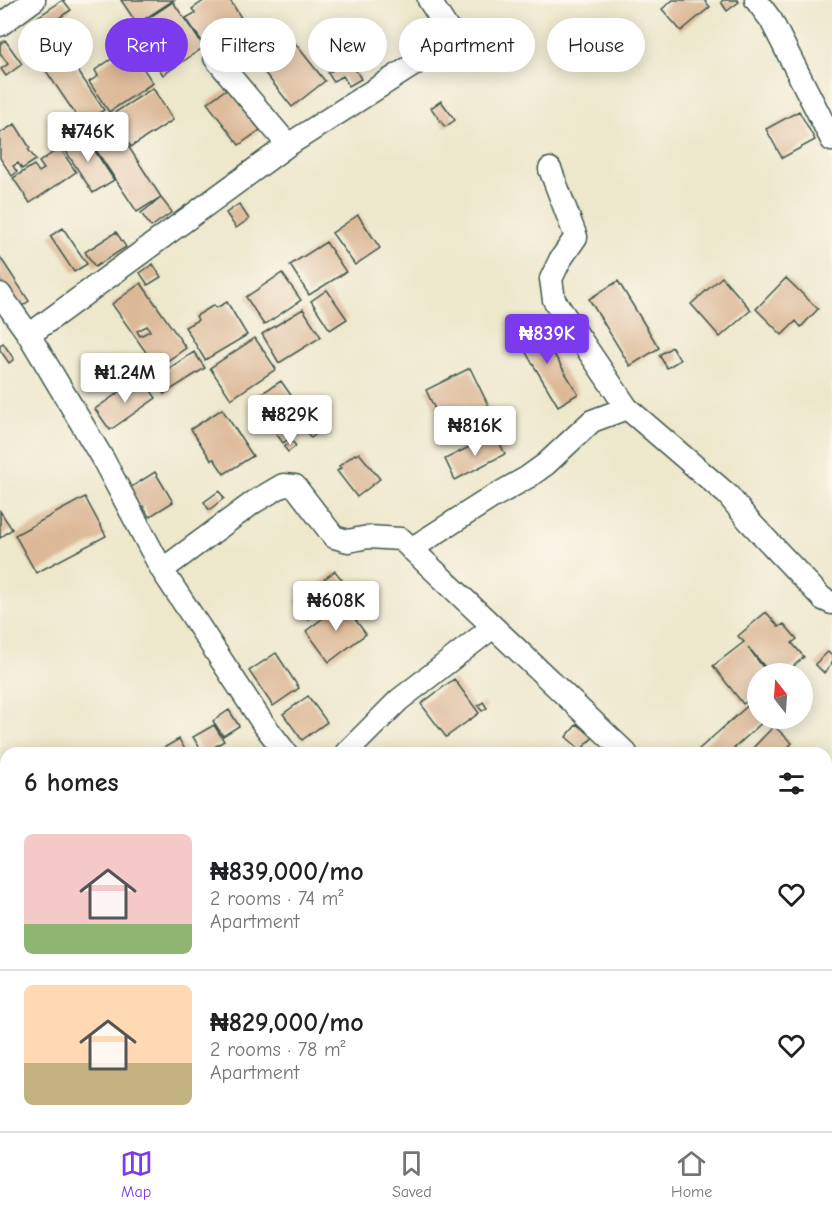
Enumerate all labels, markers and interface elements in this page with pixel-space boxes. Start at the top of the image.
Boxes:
chip: Buy [18,18,93,72]
chip: Rent [105,18,188,72]
chip: Filters [200,18,296,72]
chip: New [308,18,387,72]
chip: Apartment [399,18,535,72]
chip: House [547,18,645,72]
pin: ₦746K [46,112,130,163]
text: ₦746K [62,120,114,143]
pin: ₦839K [505,314,589,365]
text: ₦839K [519,322,575,345]
pin: ₦1.24M [76,353,174,404]
text: ₦1.24M [95,361,155,384]
pin: ₦829K [248,395,332,446]
text: ₦829K [262,403,318,426]
pin: ₦816K [433,406,517,457]
text: ₦816K [448,414,502,437]
pin: ₦608K [294,581,378,632]
text: ₦608K [307,589,365,612]
north arrow [747,663,813,729]
map controls [747,663,813,729]
icon: filters [775,767,808,800]
text: 6 homes [24,768,119,798]
text: ₦839,000/mo [210,857,364,887]
icon: home [72,858,144,930]
icon: heart [775,878,808,911]
text: 2 rooms · 74 m² [210,887,343,910]
text: Apartment [210,910,300,933]
text: ₦829,000/mo [210,1008,364,1038]
icon: home [72,1009,144,1081]
icon: heart [775,1029,808,1062]
text: 2 rooms · 78 m² [210,1038,346,1061]
text: Apartment [210,1061,300,1084]
tab: Map [120,1147,153,1201]
tab: Saved [392,1147,432,1201]
tab: Home [671,1147,712,1201]

